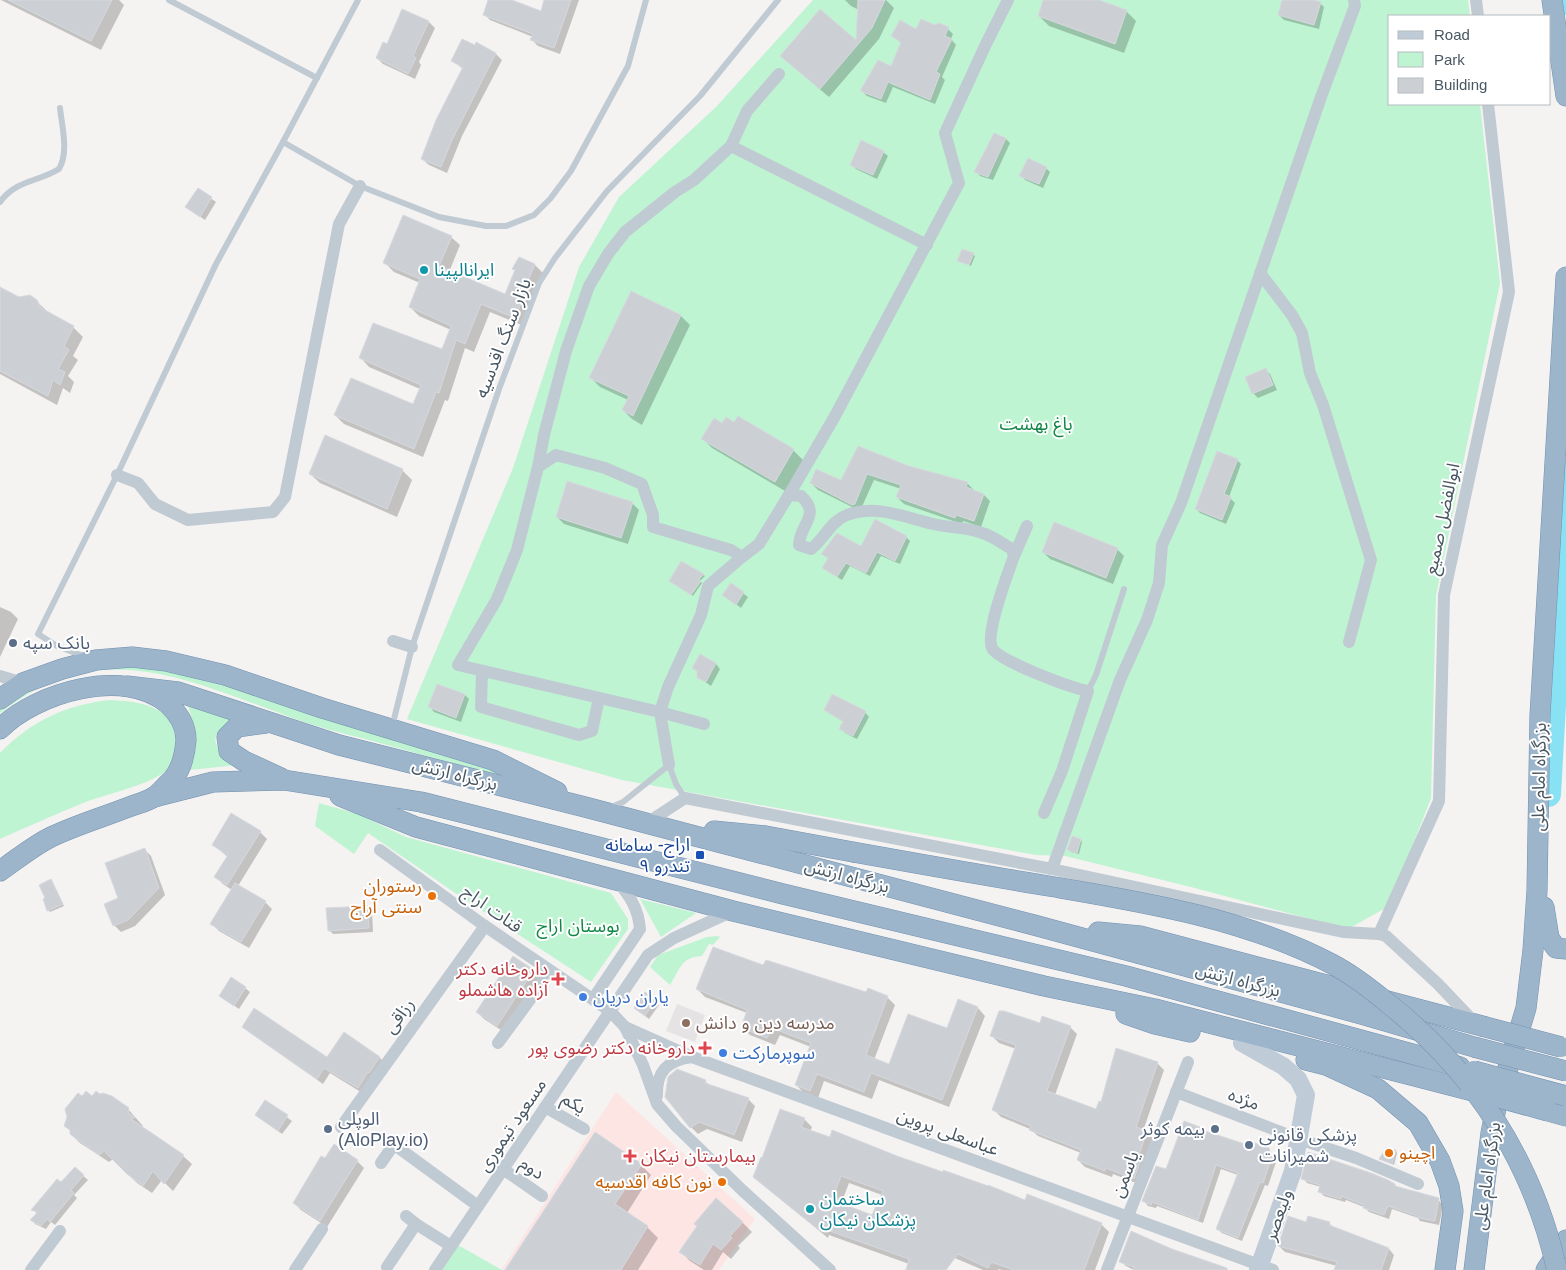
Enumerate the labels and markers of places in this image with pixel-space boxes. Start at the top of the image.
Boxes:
place label: ایرانالپینا [434,260,494,281]
marker: ایرانالپینا [418,264,430,276]
place label: بانک سپه [23,633,90,654]
marker: بانک سپه [7,637,19,649]
place label: اراج- سامانه ۹ تندرو [605,835,690,877]
marker: اراج- سامانه ۹ تندرو [694,849,706,861]
place label: رستوران سنتی آراج [351,876,422,920]
marker: رستوران سنتی آراج [426,890,438,902]
place label: داروخانه دکتر آزاده هاشملو [455,959,549,1001]
marker: داروخانه دکتر آزاده هاشملو [552,973,564,985]
place label: یاران دریان [593,987,669,1008]
marker: یاران دریان [577,991,589,1003]
place label: مدرسه دین و دانش [696,1013,835,1034]
marker: مدرسه دین و دانش [680,1017,692,1029]
place label: داروخانه دکتر رضوی پور [527,1038,695,1059]
marker: داروخانه دکتر رضوی پور [699,1042,711,1054]
place label: سوپرمارکت [733,1043,815,1064]
marker: سوپرمارکت [717,1047,729,1059]
place label: الوپلی (AloPlay.io) [338,1109,429,1150]
place label: بیمه کوثر [1140,1119,1205,1140]
marker: الوپلی (AloPlay.io) [322,1123,334,1135]
marker: بیمه کوثر [1209,1123,1221,1135]
place label: پزشکی قانونی شمیرانات [1259,1125,1357,1167]
marker: پزشکی قانونی شمیرانات [1243,1139,1255,1151]
place label: اچینو [1399,1143,1435,1164]
place label: بیمارستان نیکان [641,1146,756,1167]
marker: اچینو [1383,1147,1395,1159]
marker: بیمارستان نیکان [623,1149,637,1163]
place label: نون کافه اقدسیه [595,1172,712,1193]
marker: نون کافه اقدسیه [716,1176,728,1188]
place label: ساختمان پزشکان نیکان [820,1189,916,1231]
marker: ساختمان پزشکان نیکان [804,1203,816,1215]

